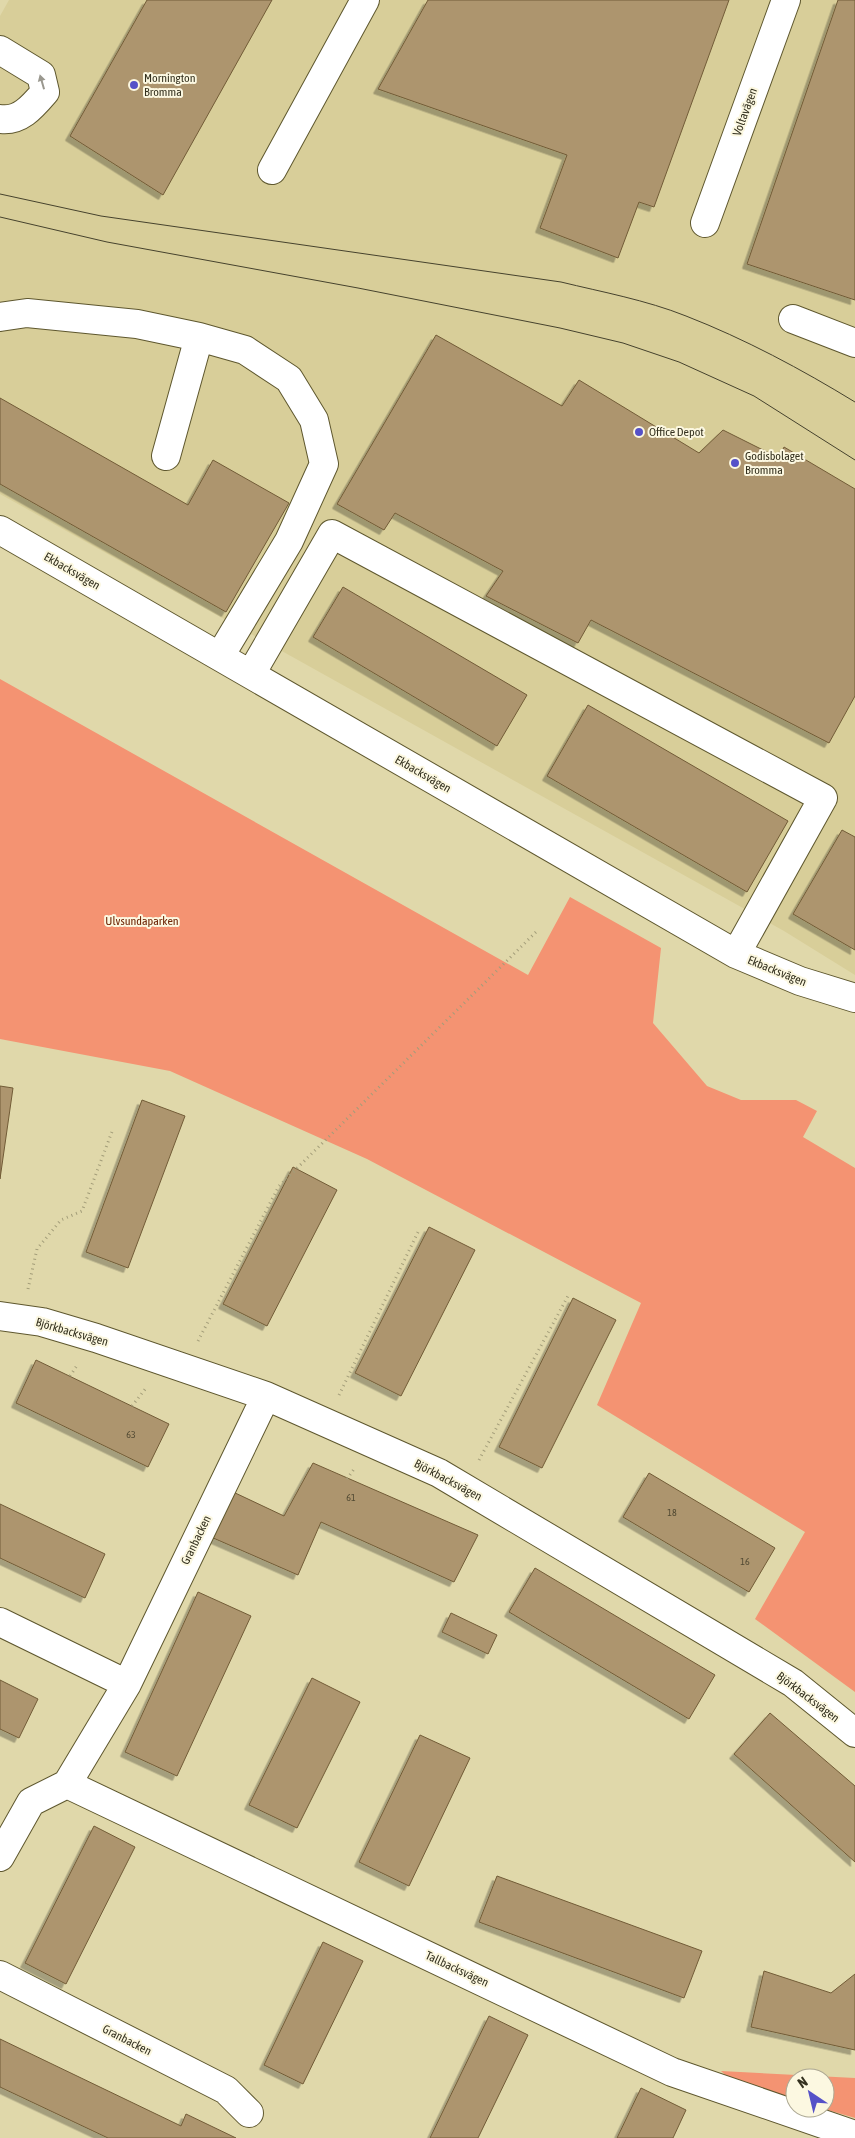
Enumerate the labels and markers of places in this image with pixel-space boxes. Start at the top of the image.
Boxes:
place label: Mornington Bromma [144,71,196,99]
marker: Mornington Bromma [128,79,140,91]
place label: Office Depot [649,425,704,439]
marker: Office Depot [633,426,645,438]
place label: Godisbolaget Bromma [745,449,804,477]
marker: Godisbolaget Bromma [729,457,741,469]

